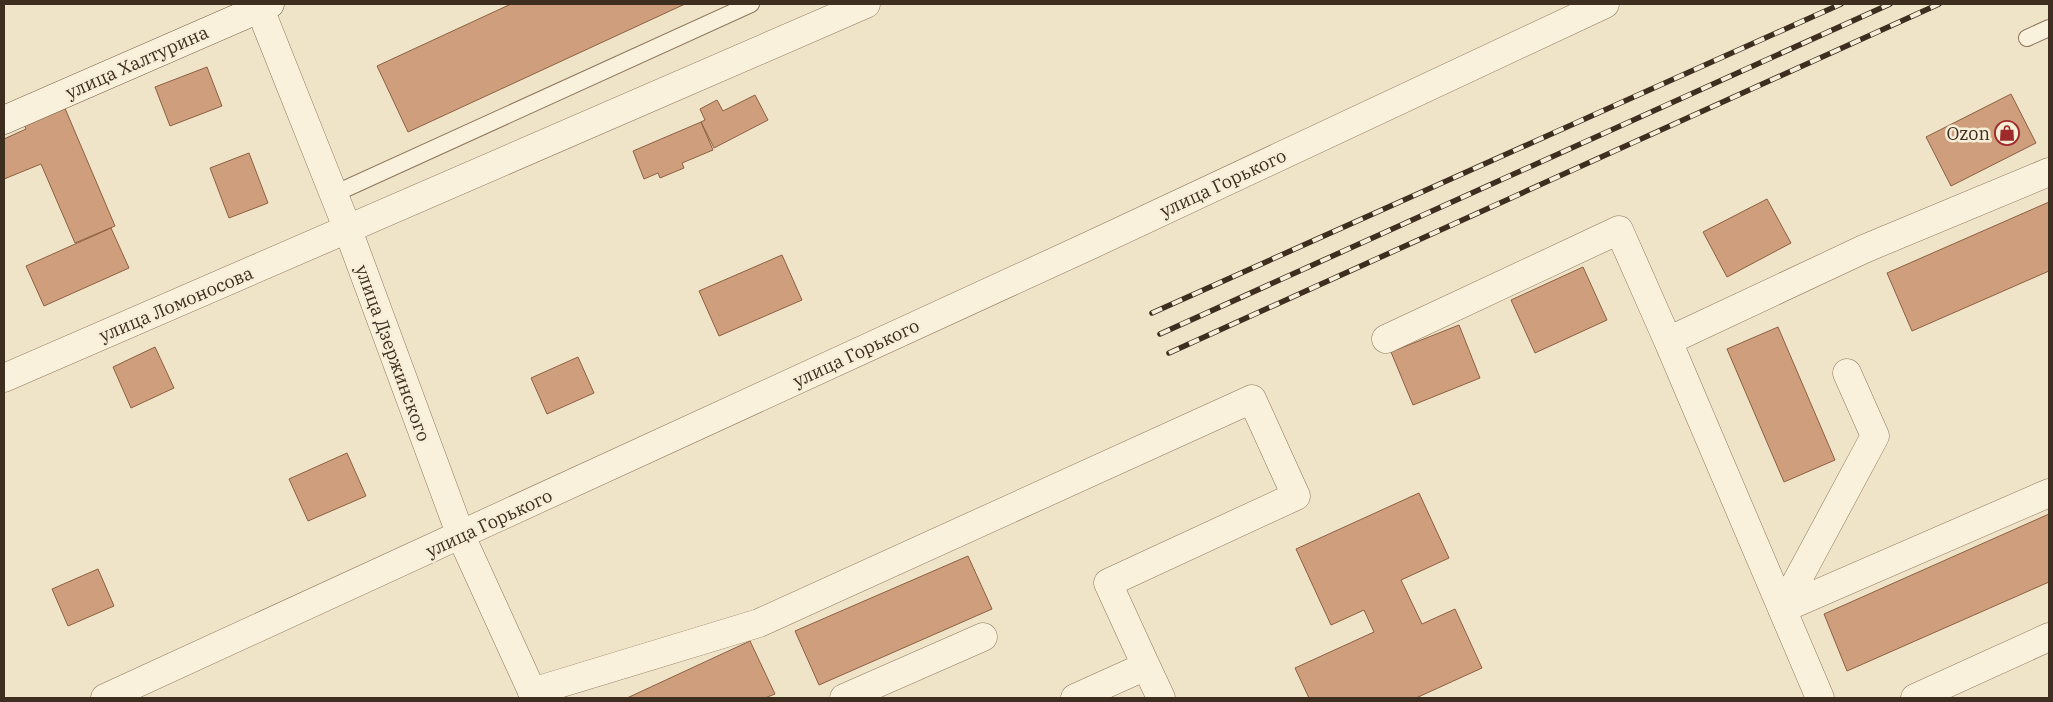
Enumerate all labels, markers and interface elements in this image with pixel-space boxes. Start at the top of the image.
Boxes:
street label: улица Халтурина [62,20,212,104]
shop icon: Ozon [1994,120,2020,146]
place label: Ozon [1946,122,1990,145]
street label: улица Горького [1156,144,1290,222]
street label: улица Ломоносова [96,261,257,347]
street label: улица Дзержинского [350,262,436,444]
street label: улица Горького [789,314,923,392]
street label: улица Горького [422,484,556,562]

